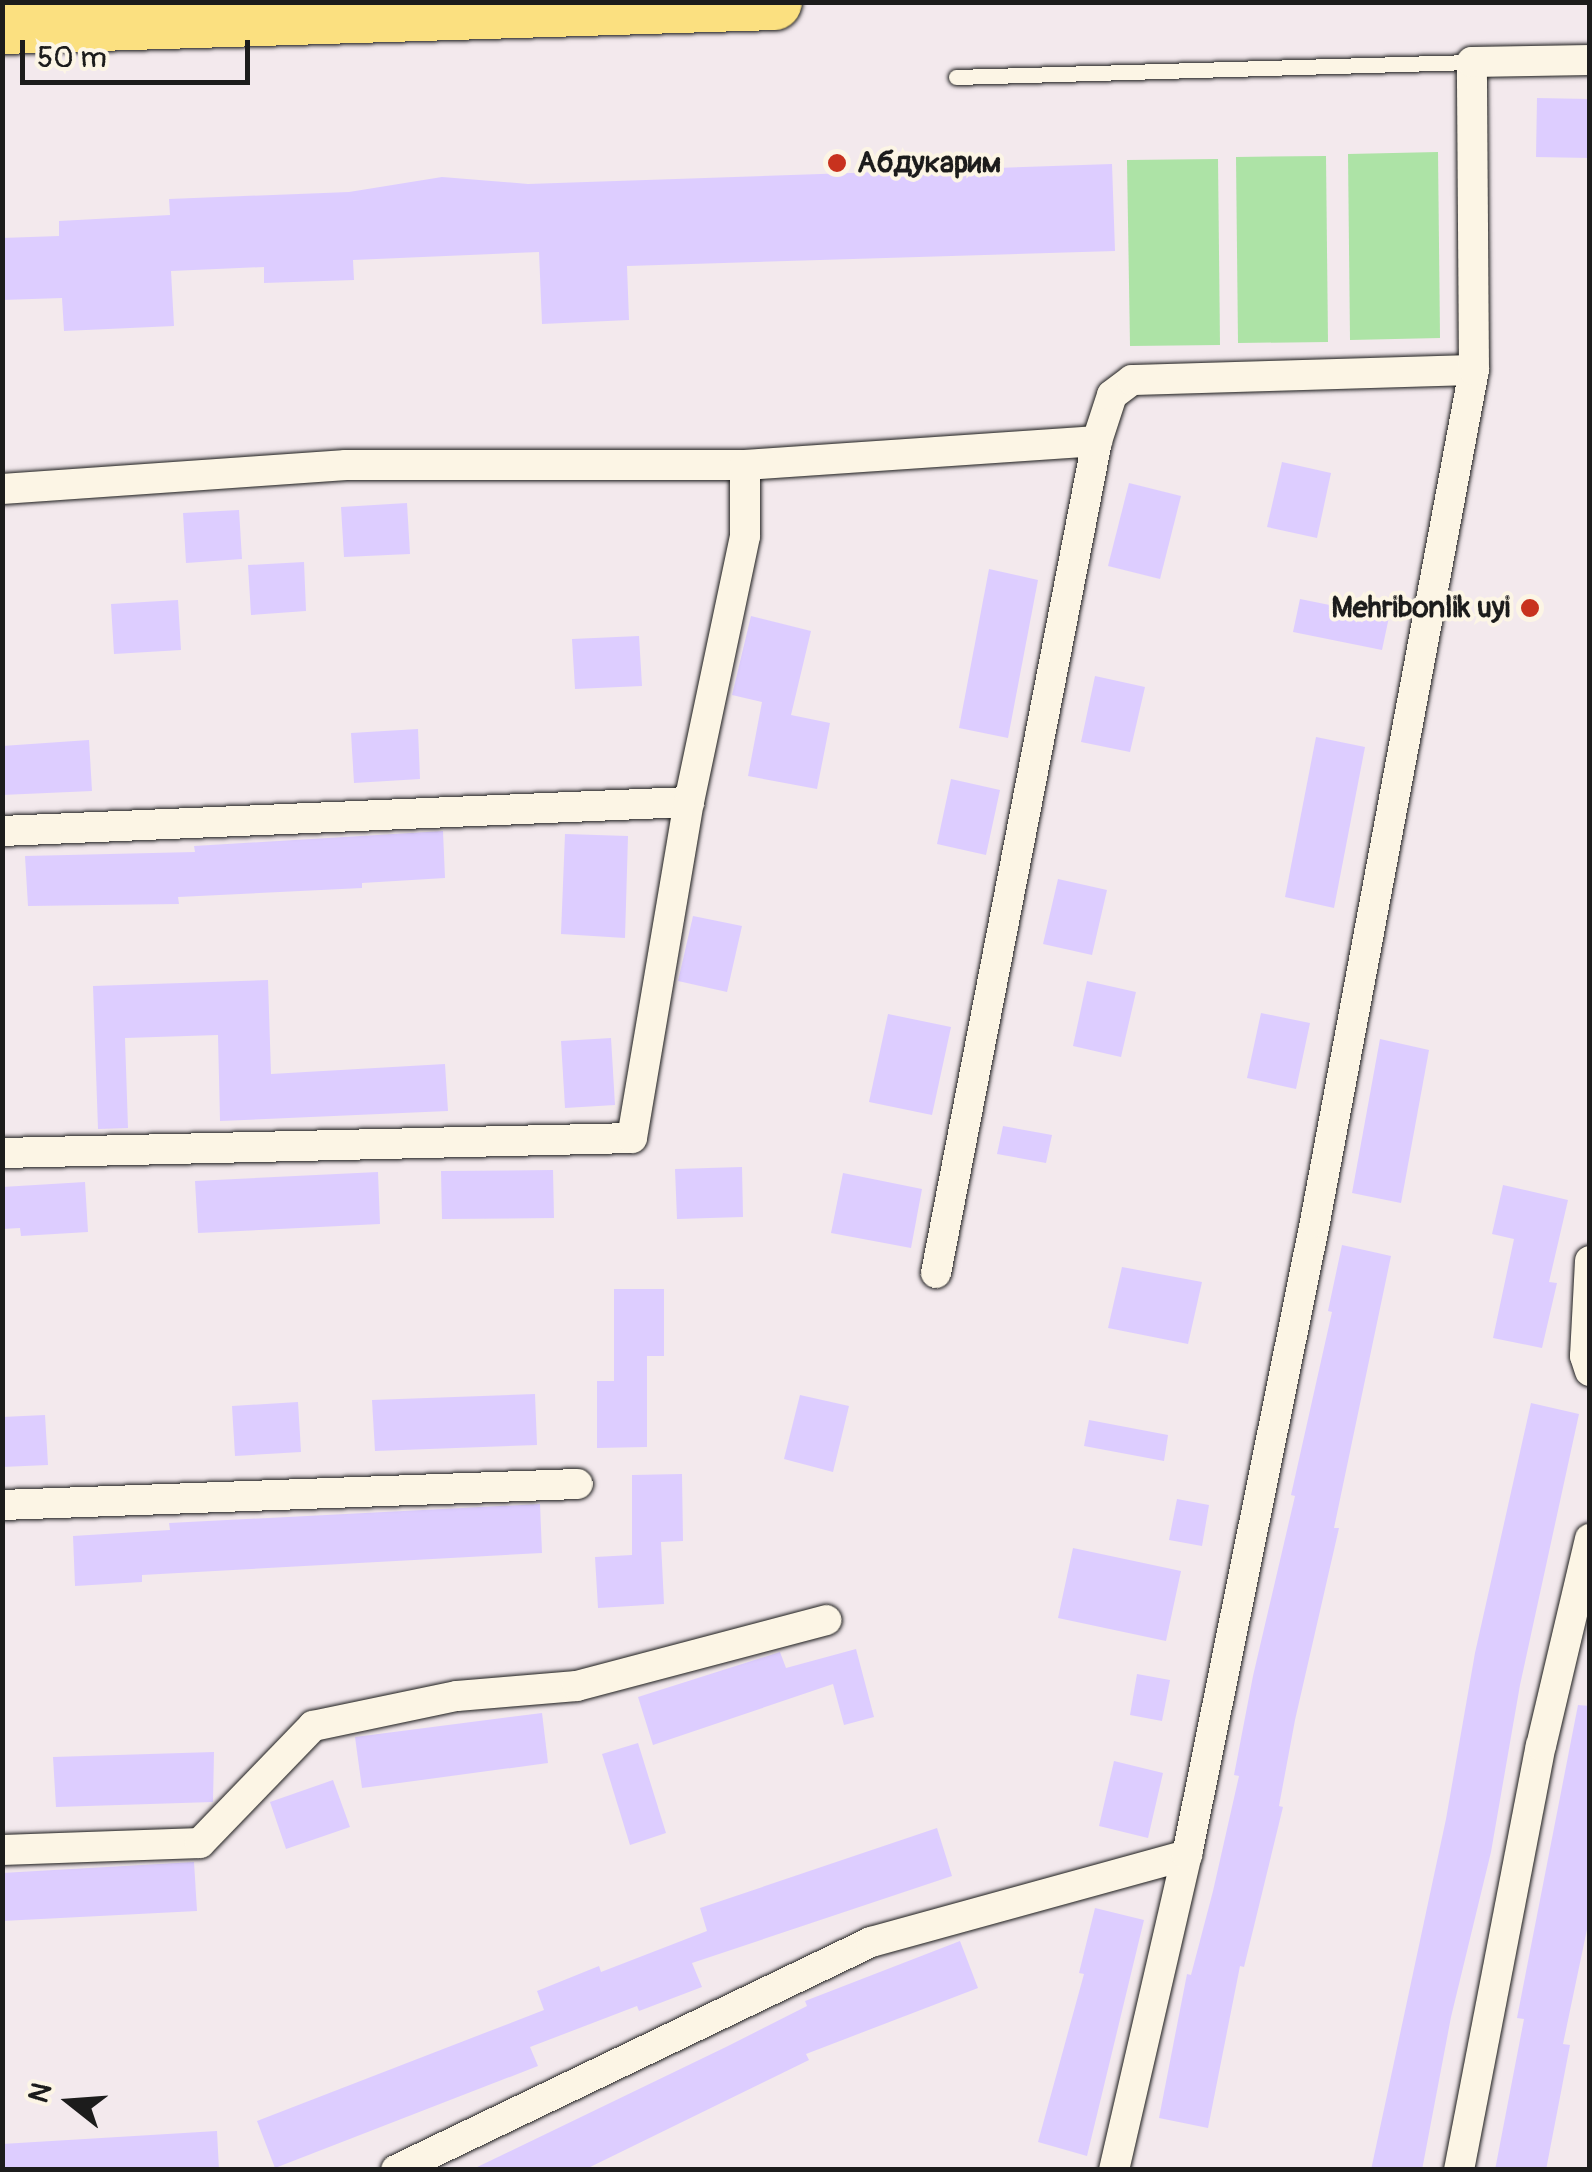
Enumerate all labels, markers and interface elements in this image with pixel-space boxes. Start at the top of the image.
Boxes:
scale bar [25,20,255,82]
text: 50 m [37,39,107,76]
place label: Абдукарим [857,145,1001,181]
marker: Абдукарим [826,152,848,174]
place label: Mehribonlik uyi [1331,590,1510,626]
marker: Mehribonlik uyi [1519,597,1541,619]
north arrow [20,2052,120,2152]
text: N [21,2079,60,2107]

